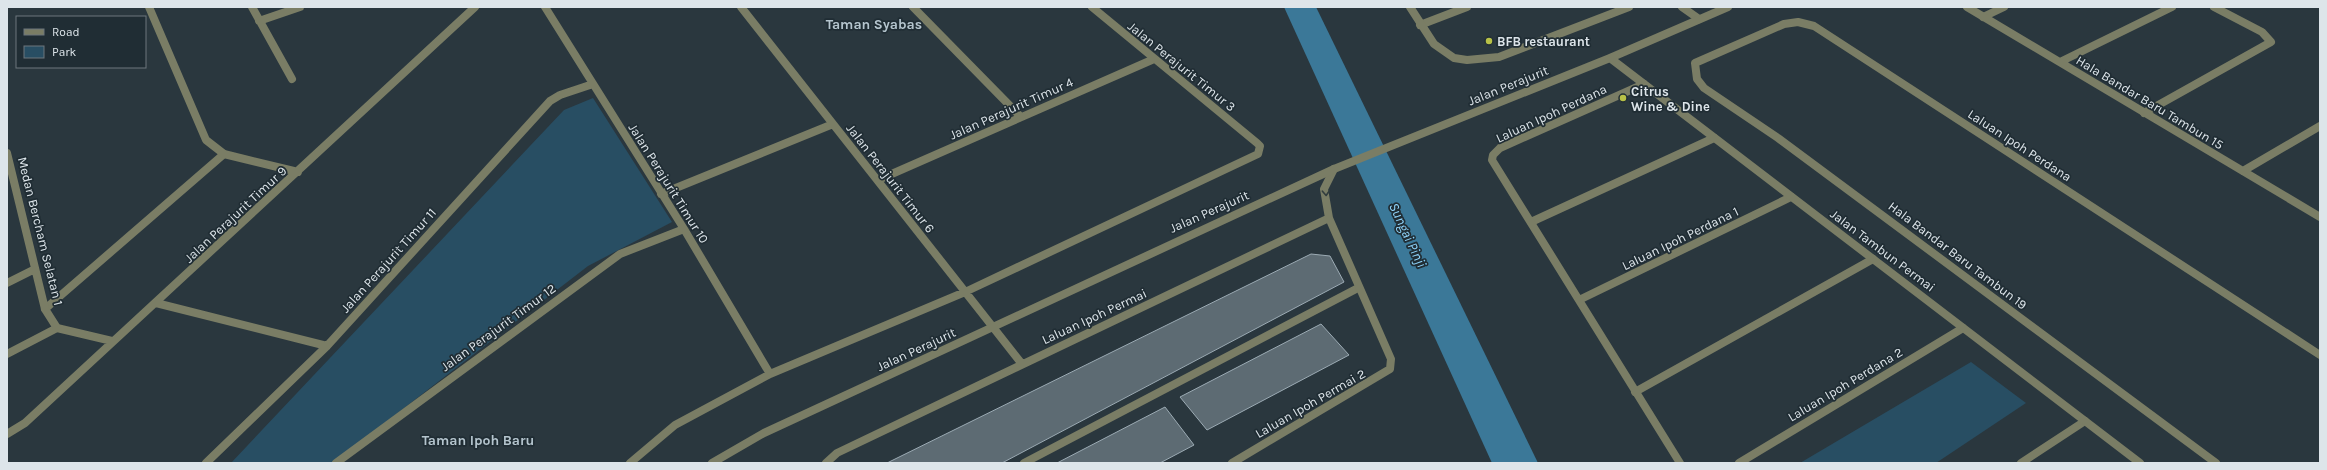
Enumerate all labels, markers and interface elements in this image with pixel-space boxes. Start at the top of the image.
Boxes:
legend [16,16,146,68]
district label: Taman Syabas [826,16,922,33]
street label: Jalan Perajurit Timur 3 [1125,18,1239,114]
text: Road [52,25,80,39]
place label: BFB restaurant [1497,34,1590,49]
marker: BFB restaurant [1484,36,1494,46]
text: Park [52,45,77,59]
street label: Hala Bandar Baru Tambun 15 [2073,52,2226,152]
street label: Jalan Perajurit [1466,62,1551,108]
street label: Jalan Perajurit Timur 4 [947,74,1075,143]
street label: Laluan Ipoh Perdana [1493,81,1609,146]
place label: Citrus Wine & Dine [1631,84,1710,114]
marker: Citrus Wine & Dine [1618,93,1628,103]
street label: Laluan Ipoh Perdana [1965,106,2074,185]
street label: Jalan Perajurit Timur 10 [625,121,712,246]
street label: Jalan Perajurit Timur 6 [843,121,938,236]
street label: Medan Bercham Selatan 1 [15,155,66,307]
street label: Jalan Perajurit Timur 9 [181,163,289,266]
street label: Jalan Perajurit [1167,187,1251,236]
one-way arrow [1321,190,1330,196]
street label: Hala Bandar Baru Tambun 19 [1886,198,2030,312]
water label: Sungai Pinji [1385,200,1430,271]
street label: Laluan Ipoh Perdana 1 [1619,204,1741,273]
street label: Jalan Perajurit Timur 11 [338,205,439,316]
street label: Jalan Tambun Permai [1827,206,1938,295]
street label: Jalan Perajurit Timur 12 [438,281,559,374]
street label: Laluan Ipoh Permai [1039,286,1149,347]
street label: Jalan Perajurit [874,325,958,374]
street label: Laluan Ipoh Perdana 2 [1785,344,1905,425]
street label: Laluan Ipoh Permai 2 [1253,366,1368,441]
district label: Taman Ipoh Baru [422,432,534,449]

